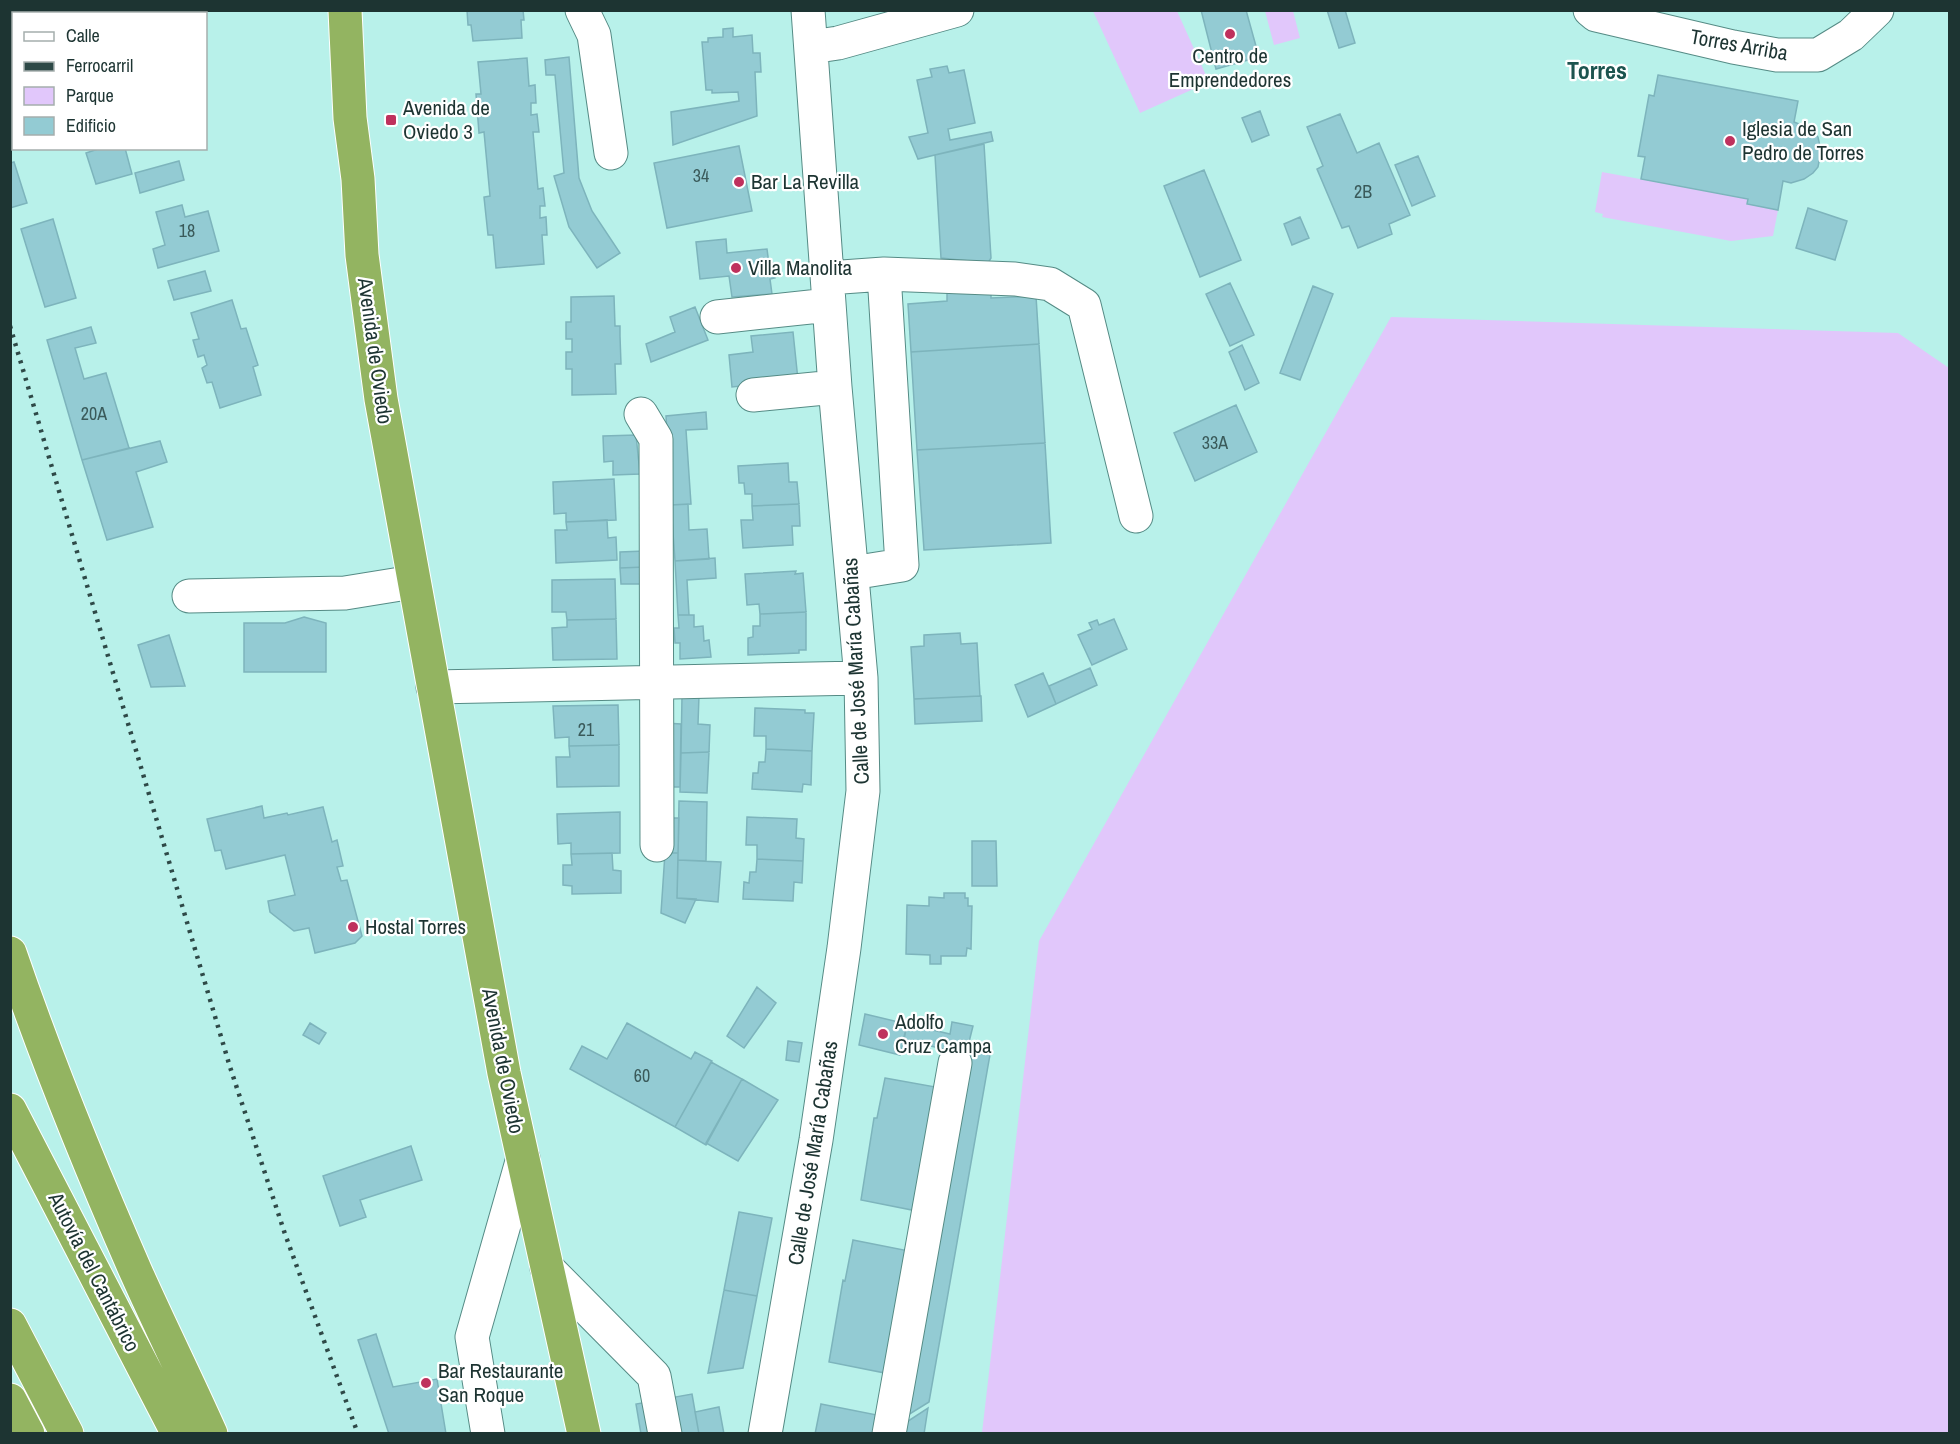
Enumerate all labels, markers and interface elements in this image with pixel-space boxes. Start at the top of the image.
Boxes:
legend [12,12,207,150]
street label: Torres Arriba [1688,22,1791,67]
text: Calle [66,23,100,48]
marker: Centro de Emprendedores [1223,27,1237,41]
place label: Centro de Emprendedores [1169,41,1291,94]
text: Ferrocarril [66,53,133,78]
district label: Torres [1567,54,1627,86]
text: Parque [66,83,114,108]
place label: Avenida de Oviedo 3 [402,93,490,146]
text: Edificio [66,113,116,138]
marker: Avenida de Oviedo 3 [384,113,398,127]
place label: Iglesia de San Pedro de Torres [1742,114,1864,167]
marker: Iglesia de San Pedro de Torres [1723,134,1737,148]
house number: 34 [693,163,709,188]
place label: Bar La Revilla [751,167,860,196]
marker: Bar La Revilla [732,175,746,189]
house number: 2B [1354,179,1372,204]
house number: 18 [179,218,195,243]
place label: Villa Manolita [748,253,852,282]
marker: Villa Manolita [729,261,743,275]
street label: Avenida de Oviedo [351,275,400,426]
house number: 20A [81,401,107,426]
house number: 33A [1202,430,1228,455]
street label: Calle de José María Cabañas [835,557,876,785]
house number: 21 [578,717,595,742]
place label: Hostal Torres [365,912,466,941]
marker: Hostal Torres [346,920,360,934]
street label: Avenida de Oviedo [475,985,532,1136]
place label: Adolfo Cruz Campa [894,1007,992,1060]
marker: Adolfo Cruz Campa [876,1027,890,1041]
street label: Calle de José María Cabañas [780,1039,845,1267]
house number: 60 [634,1063,650,1088]
street label: Autovía del Cantábrico [41,1186,147,1356]
place label: Bar Restaurante San Roque [438,1356,563,1409]
marker: Bar Restaurante San Roque [419,1376,433,1390]

